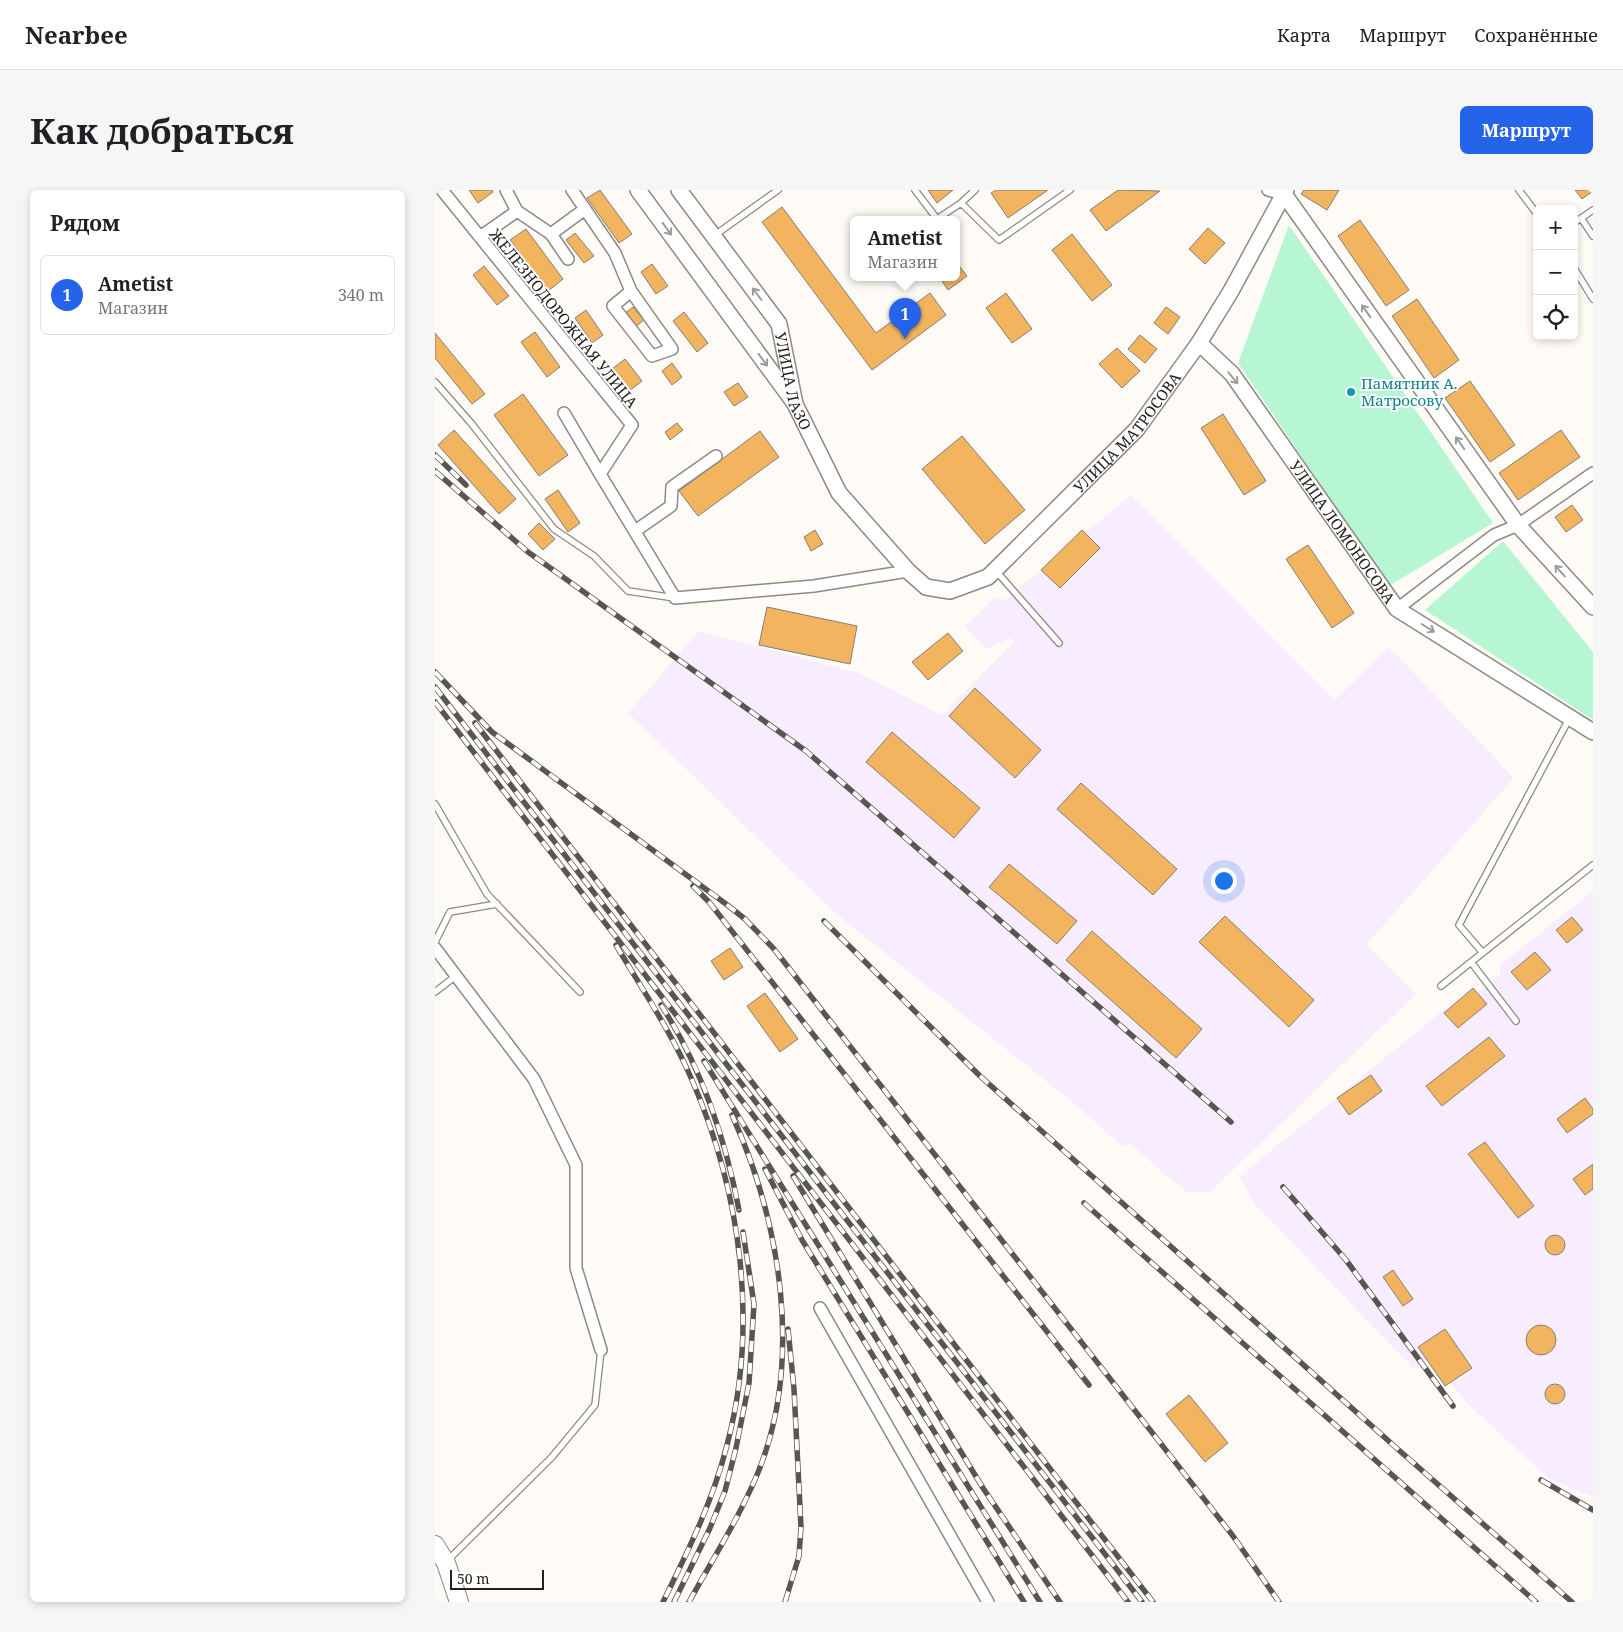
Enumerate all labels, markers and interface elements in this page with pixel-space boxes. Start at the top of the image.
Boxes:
text: Nearbee [25,18,128,51]
text: Карта [1277,23,1331,47]
text: Маршрут [1359,23,1446,47]
text: Сохранённые [1474,23,1598,47]
button: Маршрут [1460,106,1593,154]
text: Как добраться [30,107,294,154]
map controls [1533,205,1578,340]
button: + [1533,205,1578,250]
text: Рядом [50,209,120,237]
popup [850,216,960,281]
one-way arrow [662,222,672,236]
street label: ЖЕЛЕЗНОДОРОЖНАЯ УЛИЦА [485,223,643,412]
text: Ametist [867,225,943,251]
button: − [1533,250,1578,295]
text: Магазин [867,251,938,273]
text: Ametist [98,271,173,297]
text: 1 [62,284,72,306]
text: 340 m [338,284,384,306]
one-way arrow [752,287,762,301]
button: locate [1533,295,1578,340]
text: Магазин [98,297,168,319]
pin: 1 [889,298,921,339]
one-way arrow [1361,304,1371,318]
street label: УЛИЦА ЛАЗО [771,330,816,433]
one-way arrow [758,353,768,367]
street label: УЛИЦА МАТРОСОВА [1069,368,1185,497]
one-way arrow [1228,371,1239,384]
place label: Памятник А. Матросову [1361,373,1458,410]
marker: Памятник А. Матросову [1345,386,1357,398]
one-way arrow [1455,436,1465,450]
street label: УЛИЦА ЛОМОНОСОВА [1286,456,1400,608]
one-way arrow [1554,565,1566,578]
one-way arrow [1421,624,1435,634]
your location [1211,868,1237,894]
scale bar [450,1567,544,1590]
text: 50 m [457,1569,490,1588]

